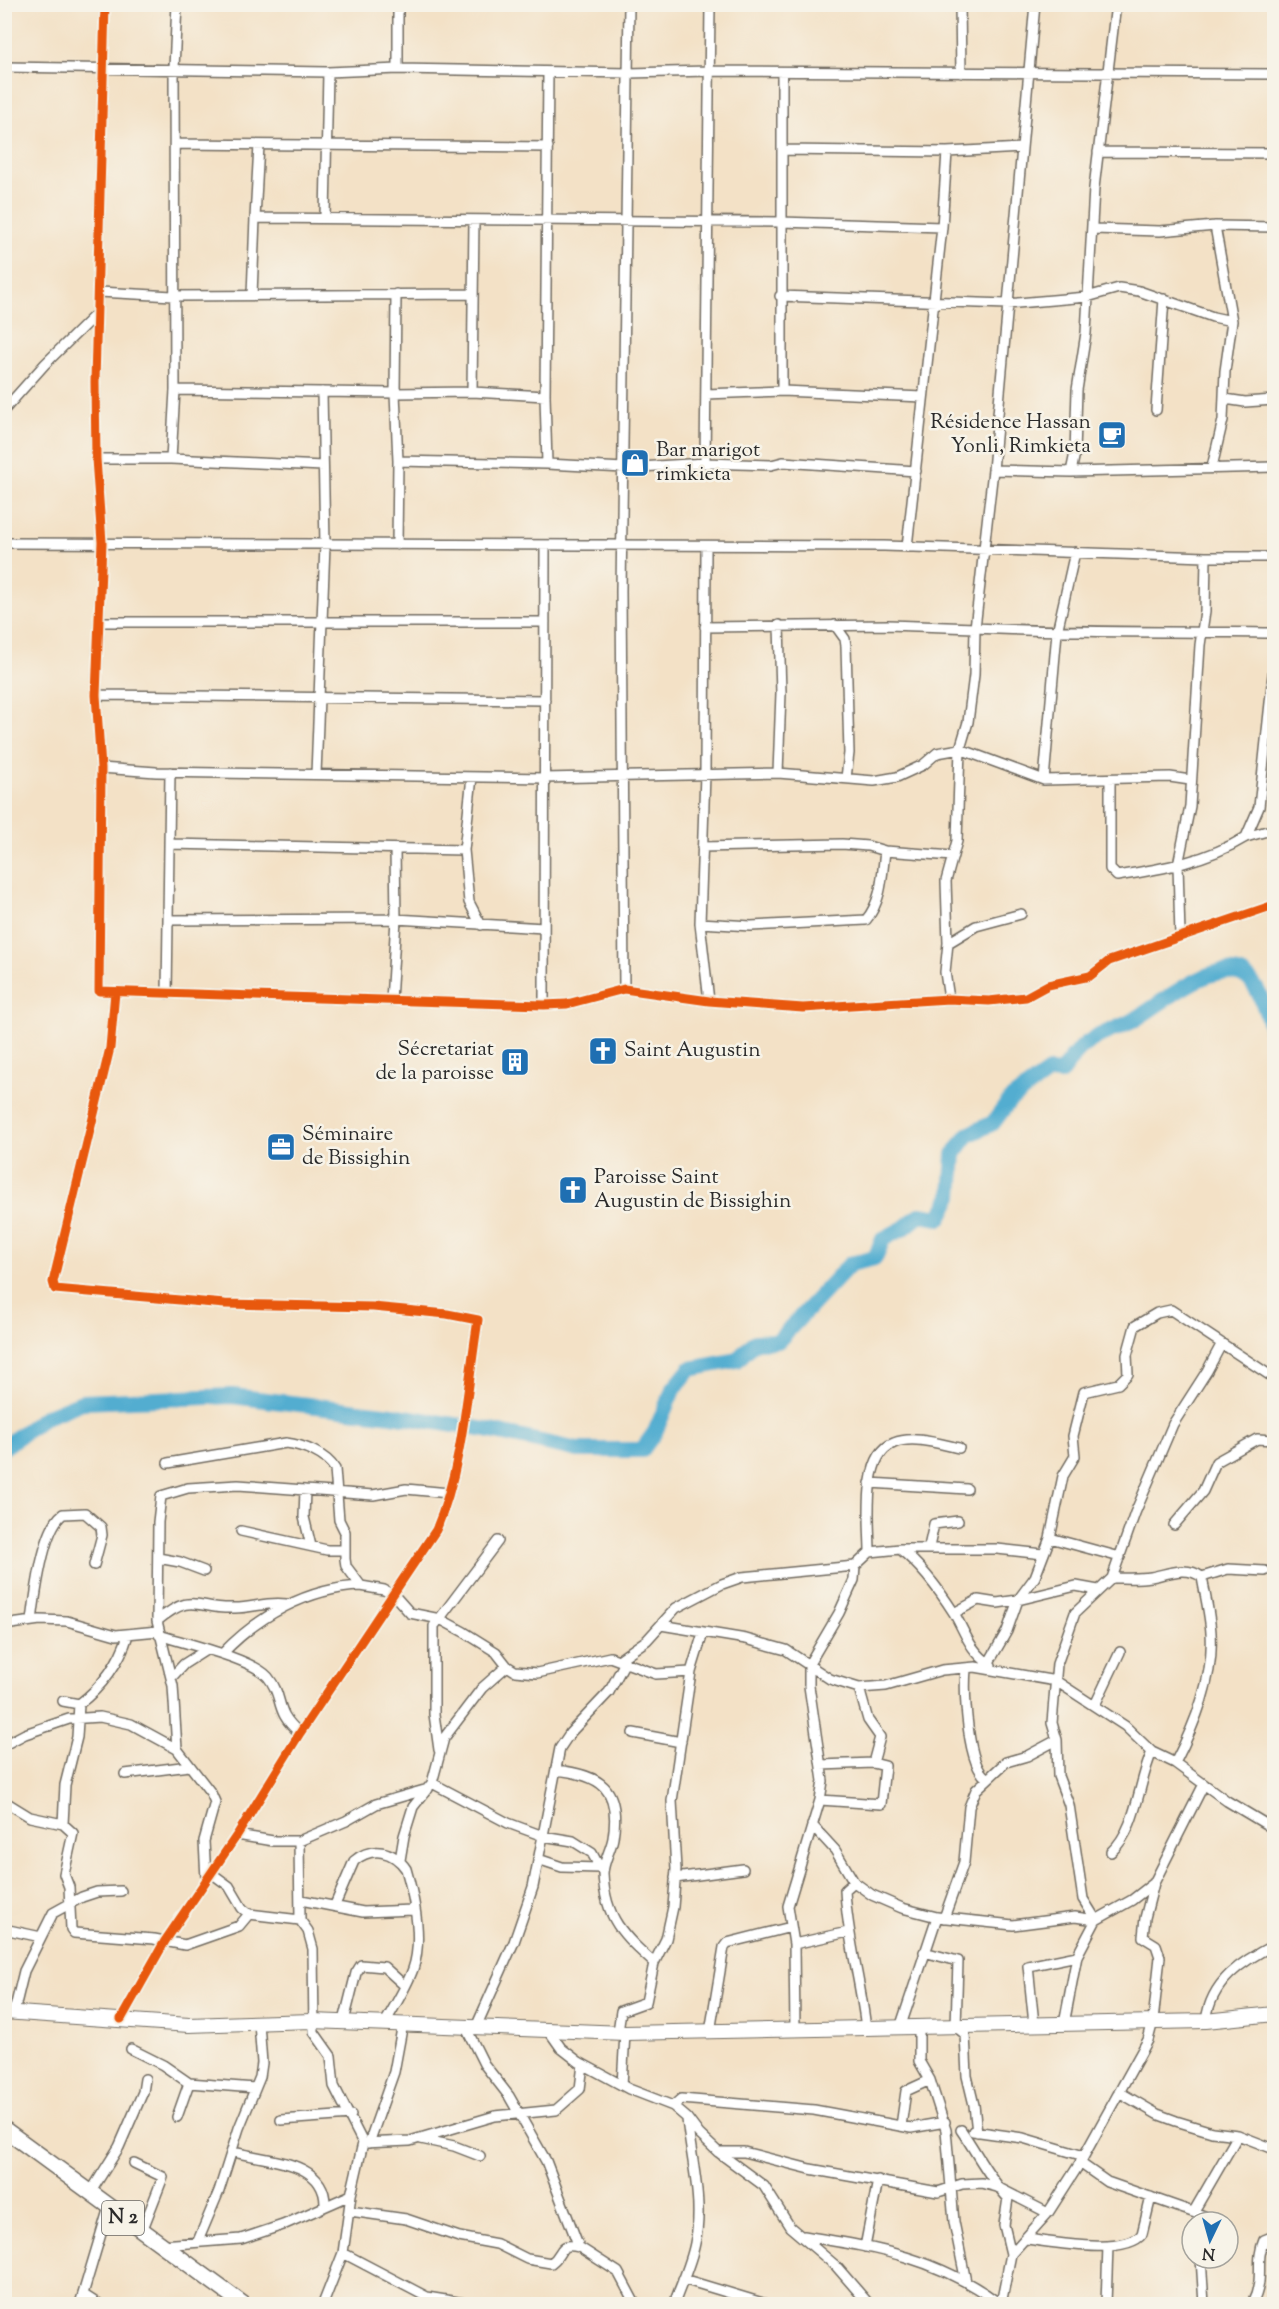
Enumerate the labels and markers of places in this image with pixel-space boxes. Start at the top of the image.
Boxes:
place label: Résidence Hassan Yonli, Rimkieta [930,408,1091,462]
cafe icon: Résidence Hassan Yonli, Rimkieta [1096,419,1128,451]
place label: Bar marigot rimkieta [656,436,760,490]
shop icon: Bar marigot rimkieta [619,447,651,479]
place label: Sécretariat de la paroisse [375,1035,494,1089]
church icon: Saint Augustin [587,1035,619,1067]
place label: Saint Augustin [624,1036,761,1066]
building icon: Sécretariat de la paroisse [499,1046,531,1078]
place label: Séminaire de Bissighin [302,1120,410,1174]
office icon: Séminaire de Bissighin [265,1131,297,1163]
place label: Paroisse Saint Augustin de Bissighin [594,1163,791,1217]
church icon: Paroisse Saint Augustin de Bissighin [557,1174,589,1206]

